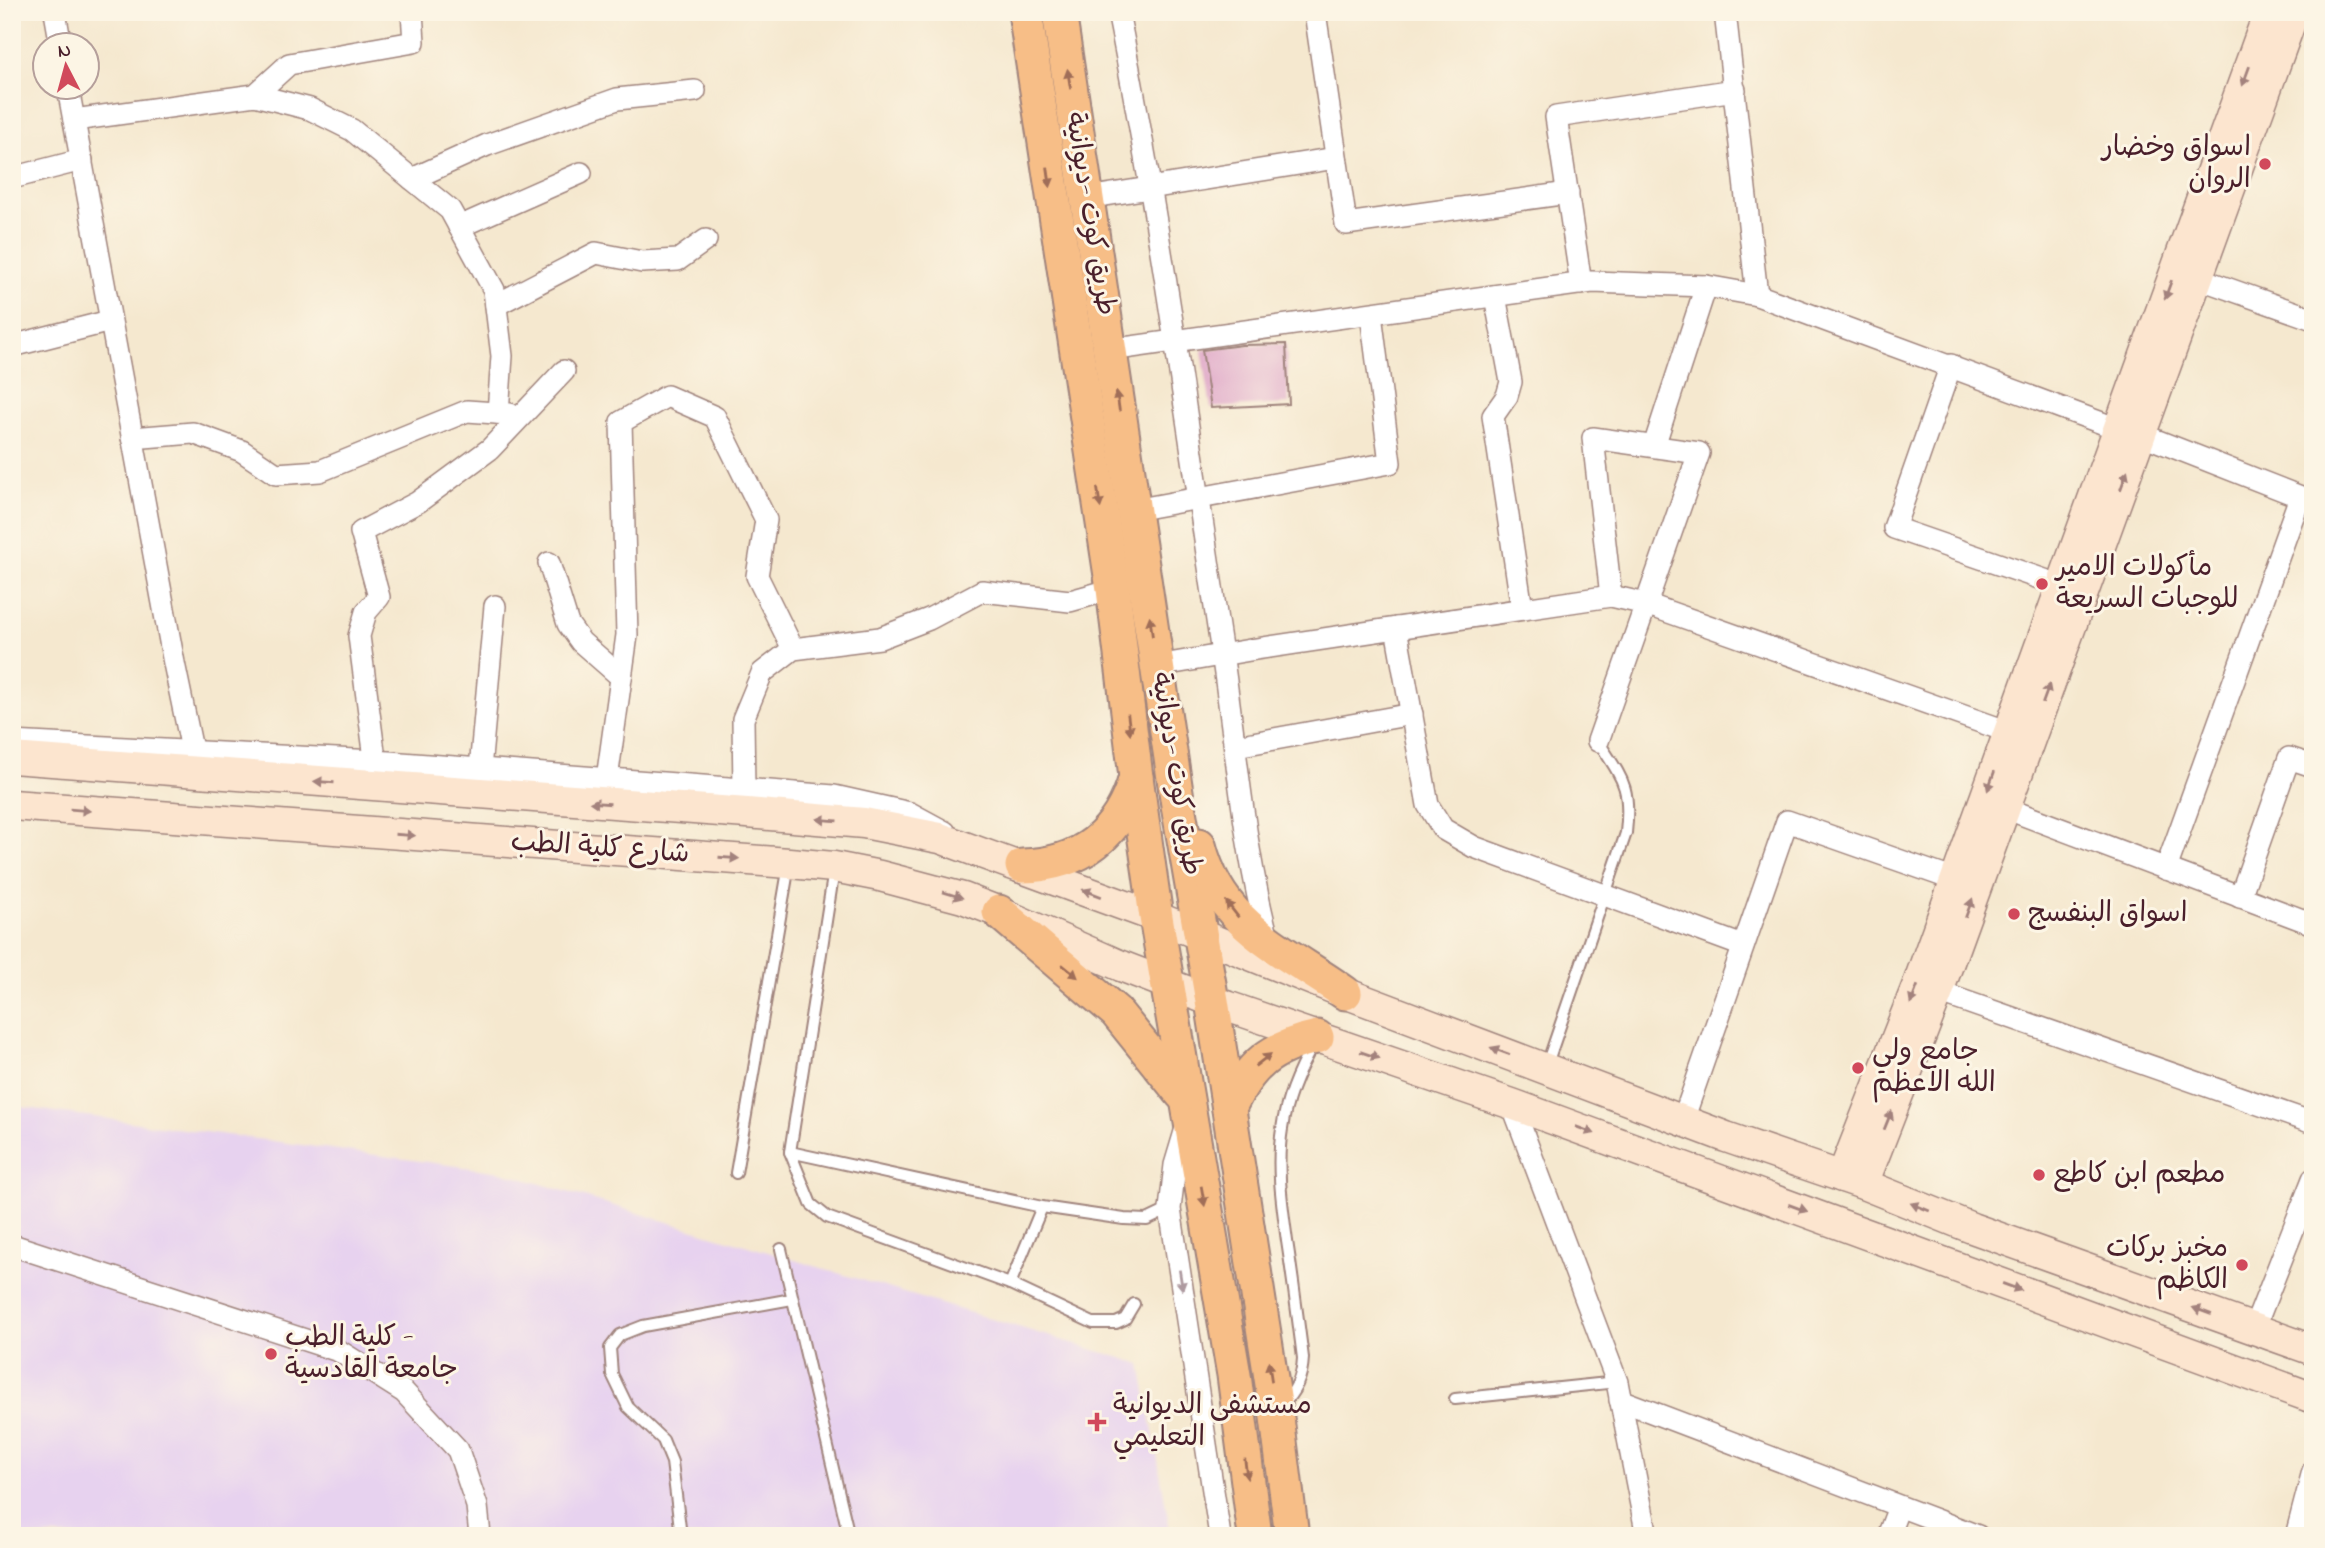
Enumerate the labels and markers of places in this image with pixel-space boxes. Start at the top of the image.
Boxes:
place label: اسواق وخضار الروان [2100,128,2251,201]
marker: اسواق وخضار الروان [2257,156,2273,172]
place label: مأكولات الامير للوجبات السريعة [2054,548,2239,621]
marker: مأكولات الامير للوجبات السريعة [2034,576,2050,592]
place label: اسواق البنفسج [2028,894,2188,935]
marker: اسواق البنفسج [2006,906,2022,922]
place label: جامع ولي الله الاعظم [1872,1032,1996,1105]
marker: جامع ولي الله الاعظم [1850,1060,1866,1076]
place label: مطعم ابن كاطع [2053,1155,2226,1196]
marker: مطعم ابن كاطع [2031,1167,2047,1183]
place label: مخبز بركات الكاظم [2106,1229,2228,1302]
marker: مخبز بركات الكاظم [2234,1257,2250,1273]
place label: كلية الطب - جامعة القادسية [285,1318,458,1391]
marker: كلية الطب - جامعة القادسية [263,1346,279,1362]
place label: مستشفى الديوانية التعليمي [1113,1386,1312,1460]
marker: مستشفى الديوانية التعليمي [1087,1412,1107,1432]

